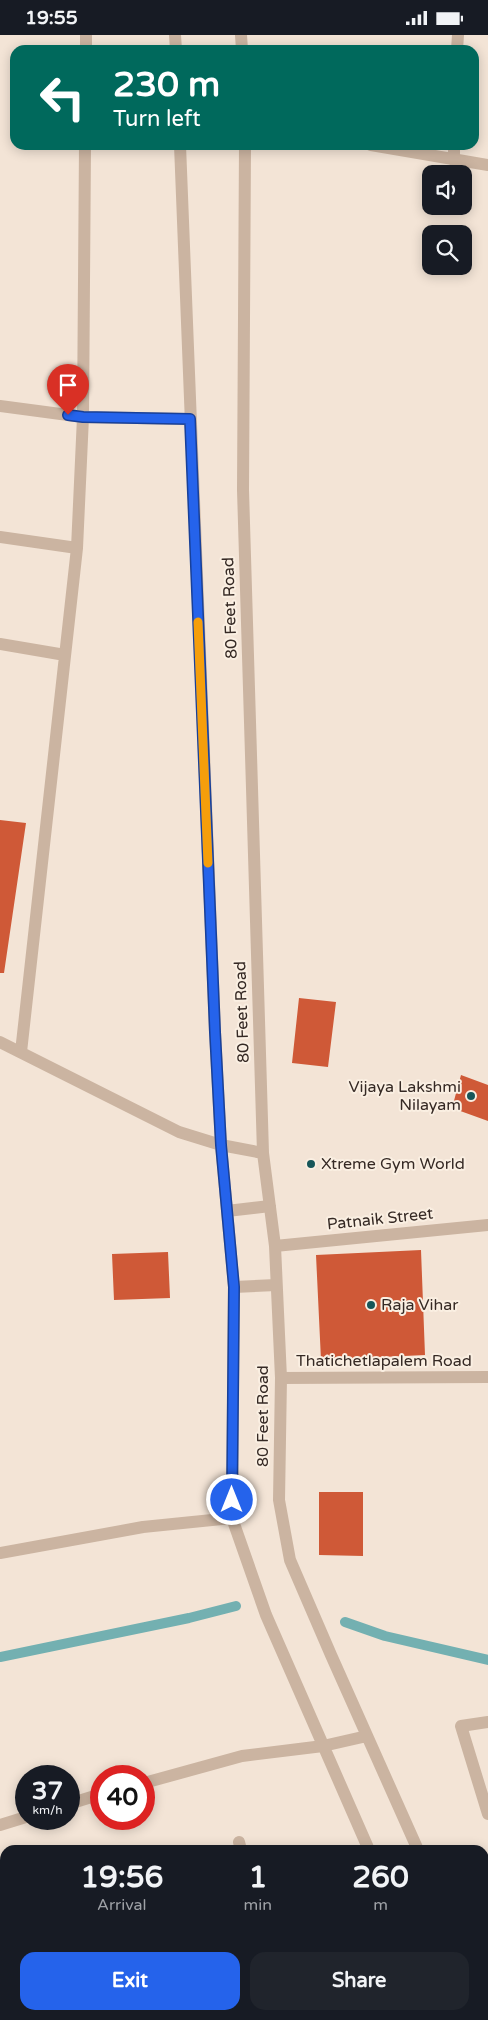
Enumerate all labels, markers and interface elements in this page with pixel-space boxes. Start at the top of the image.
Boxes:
text: 19:55 [25,7,78,29]
text: 230 m [113,64,220,106]
icon: left [30,65,95,130]
text: Turn left [113,106,201,132]
map controls [422,165,472,275]
button: sound [422,165,472,215]
button: search [422,225,472,275]
pin [47,364,89,415]
icon: arrive [54,371,82,399]
street label: 80 Feet Road [218,557,242,659]
street label: 80 Feet Road [230,961,254,1063]
place label: Vijaya Lakshmi Nilayam [349,1077,461,1115]
marker: Vijaya Lakshmi Nilayam [465,1090,477,1102]
place label: Xtreme Gym World [321,1154,465,1174]
marker: Xtreme Gym World [305,1158,317,1170]
street label: Patnaik Street [326,1203,434,1235]
place label: Raja Vihar [381,1295,459,1315]
marker: Raja Vihar [365,1299,377,1311]
street label: Thatichetlapalem Road [296,1351,472,1371]
street label: 80 Feet Road [253,1365,273,1467]
position arrow [205,1473,257,1525]
speed limit sign: 40 [90,1765,155,1830]
text: 37 [32,1776,63,1806]
text: km/h [32,1803,63,1817]
text: 19:56 [80,1859,163,1896]
text: 1 [248,1859,267,1896]
text: 260 [352,1859,409,1896]
text: Arrival [97,1895,147,1915]
text: min [244,1895,272,1915]
text: m [373,1895,388,1915]
button: Exit [20,1952,240,2010]
button: Share [250,1952,469,2010]

